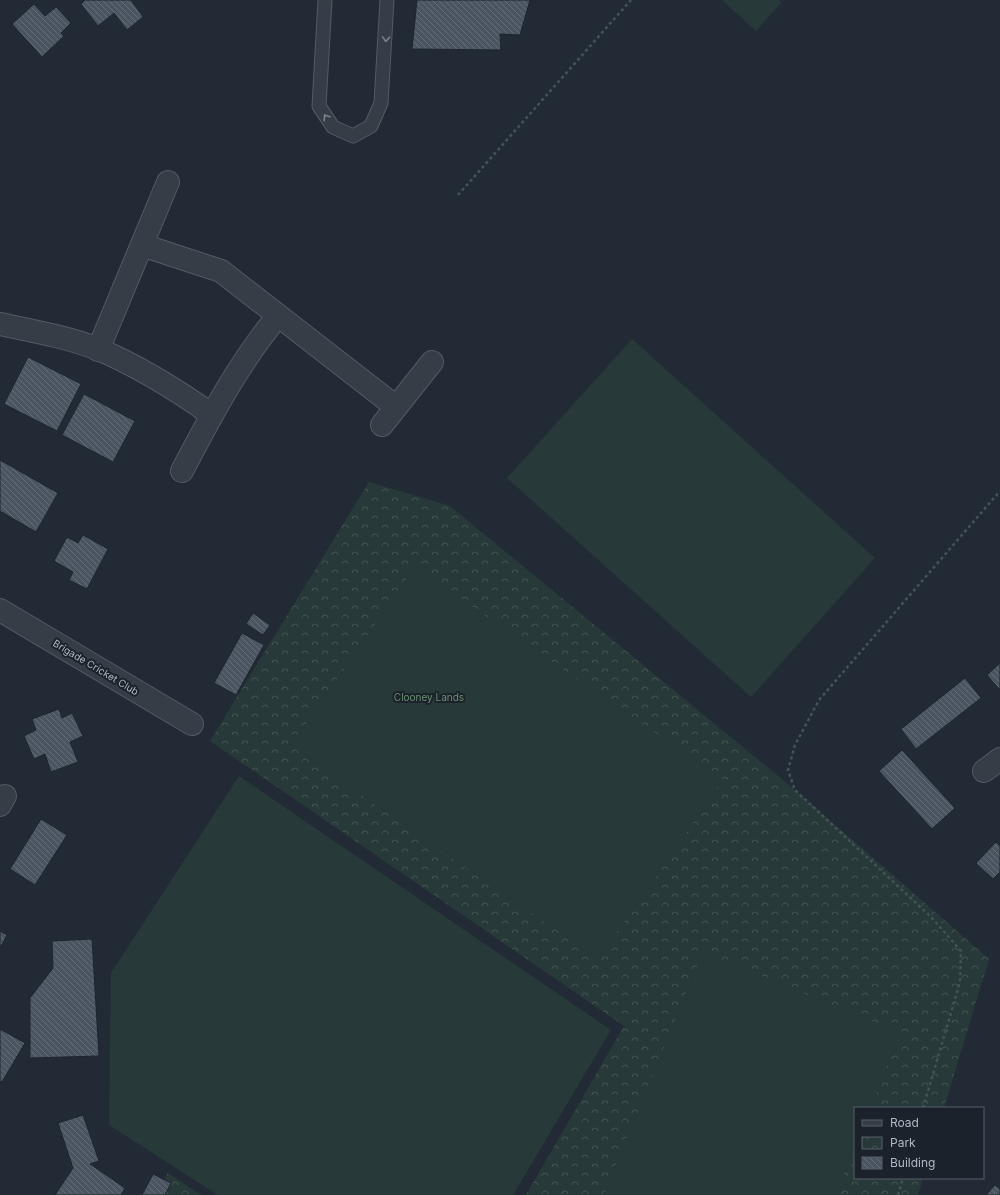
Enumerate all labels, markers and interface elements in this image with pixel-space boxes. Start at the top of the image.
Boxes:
one-way arrow [382,36,390,42]
one-way arrow [323,114,331,121]
street label: Brigade Cricket Club [51,637,141,697]
park label: Clooney Lands [394,691,464,703]
legend [854,1107,984,1179]
text: Road [890,1115,919,1130]
text: Park [890,1135,916,1150]
text: Building [890,1155,935,1170]

